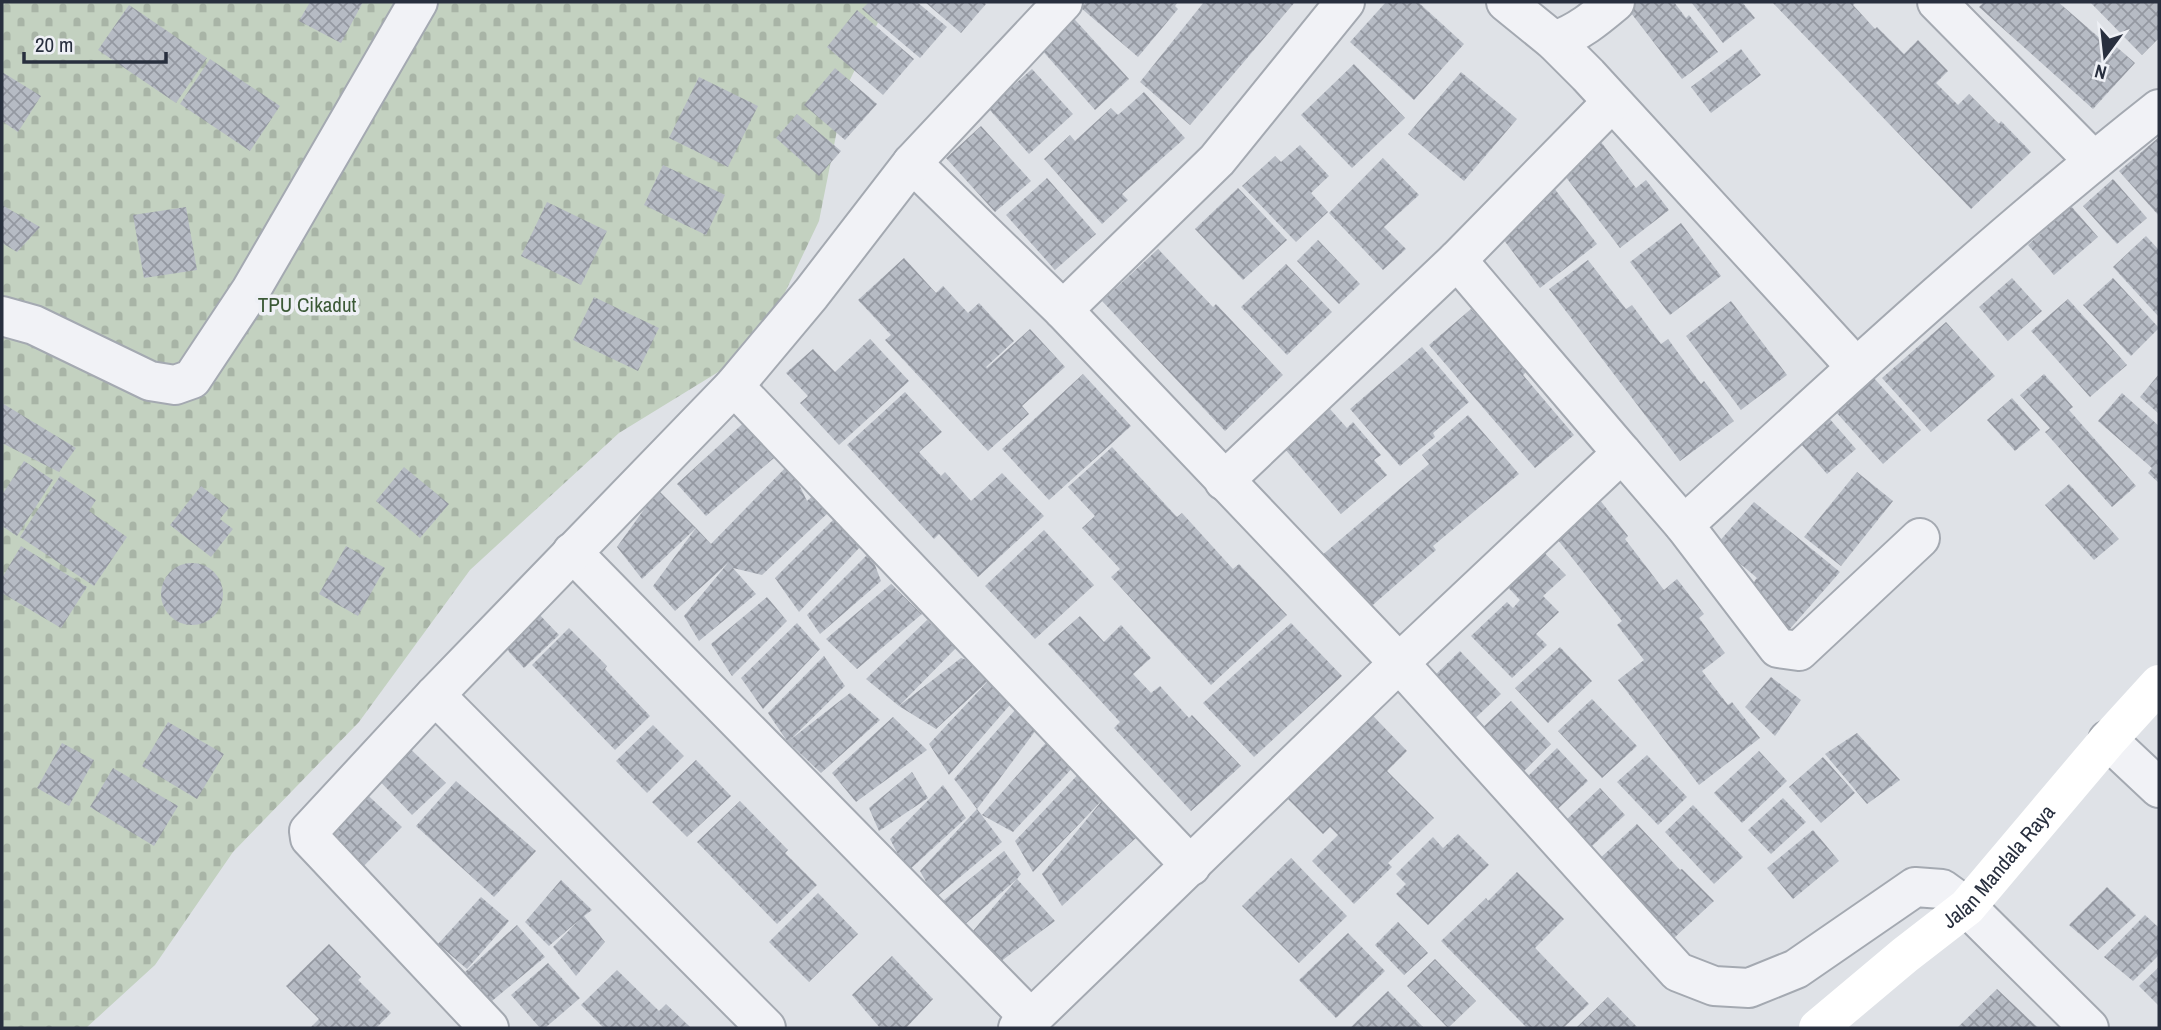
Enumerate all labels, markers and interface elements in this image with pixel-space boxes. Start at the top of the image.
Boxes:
scale bar [24,21,166,65]
north arrow [2070,21,2140,91]
text: 20 m [35,30,73,59]
text: N [2092,58,2109,86]
park label: TPU Cikadut [258,290,356,319]
street label: Jalan Mandala Raya [1936,798,2062,935]

